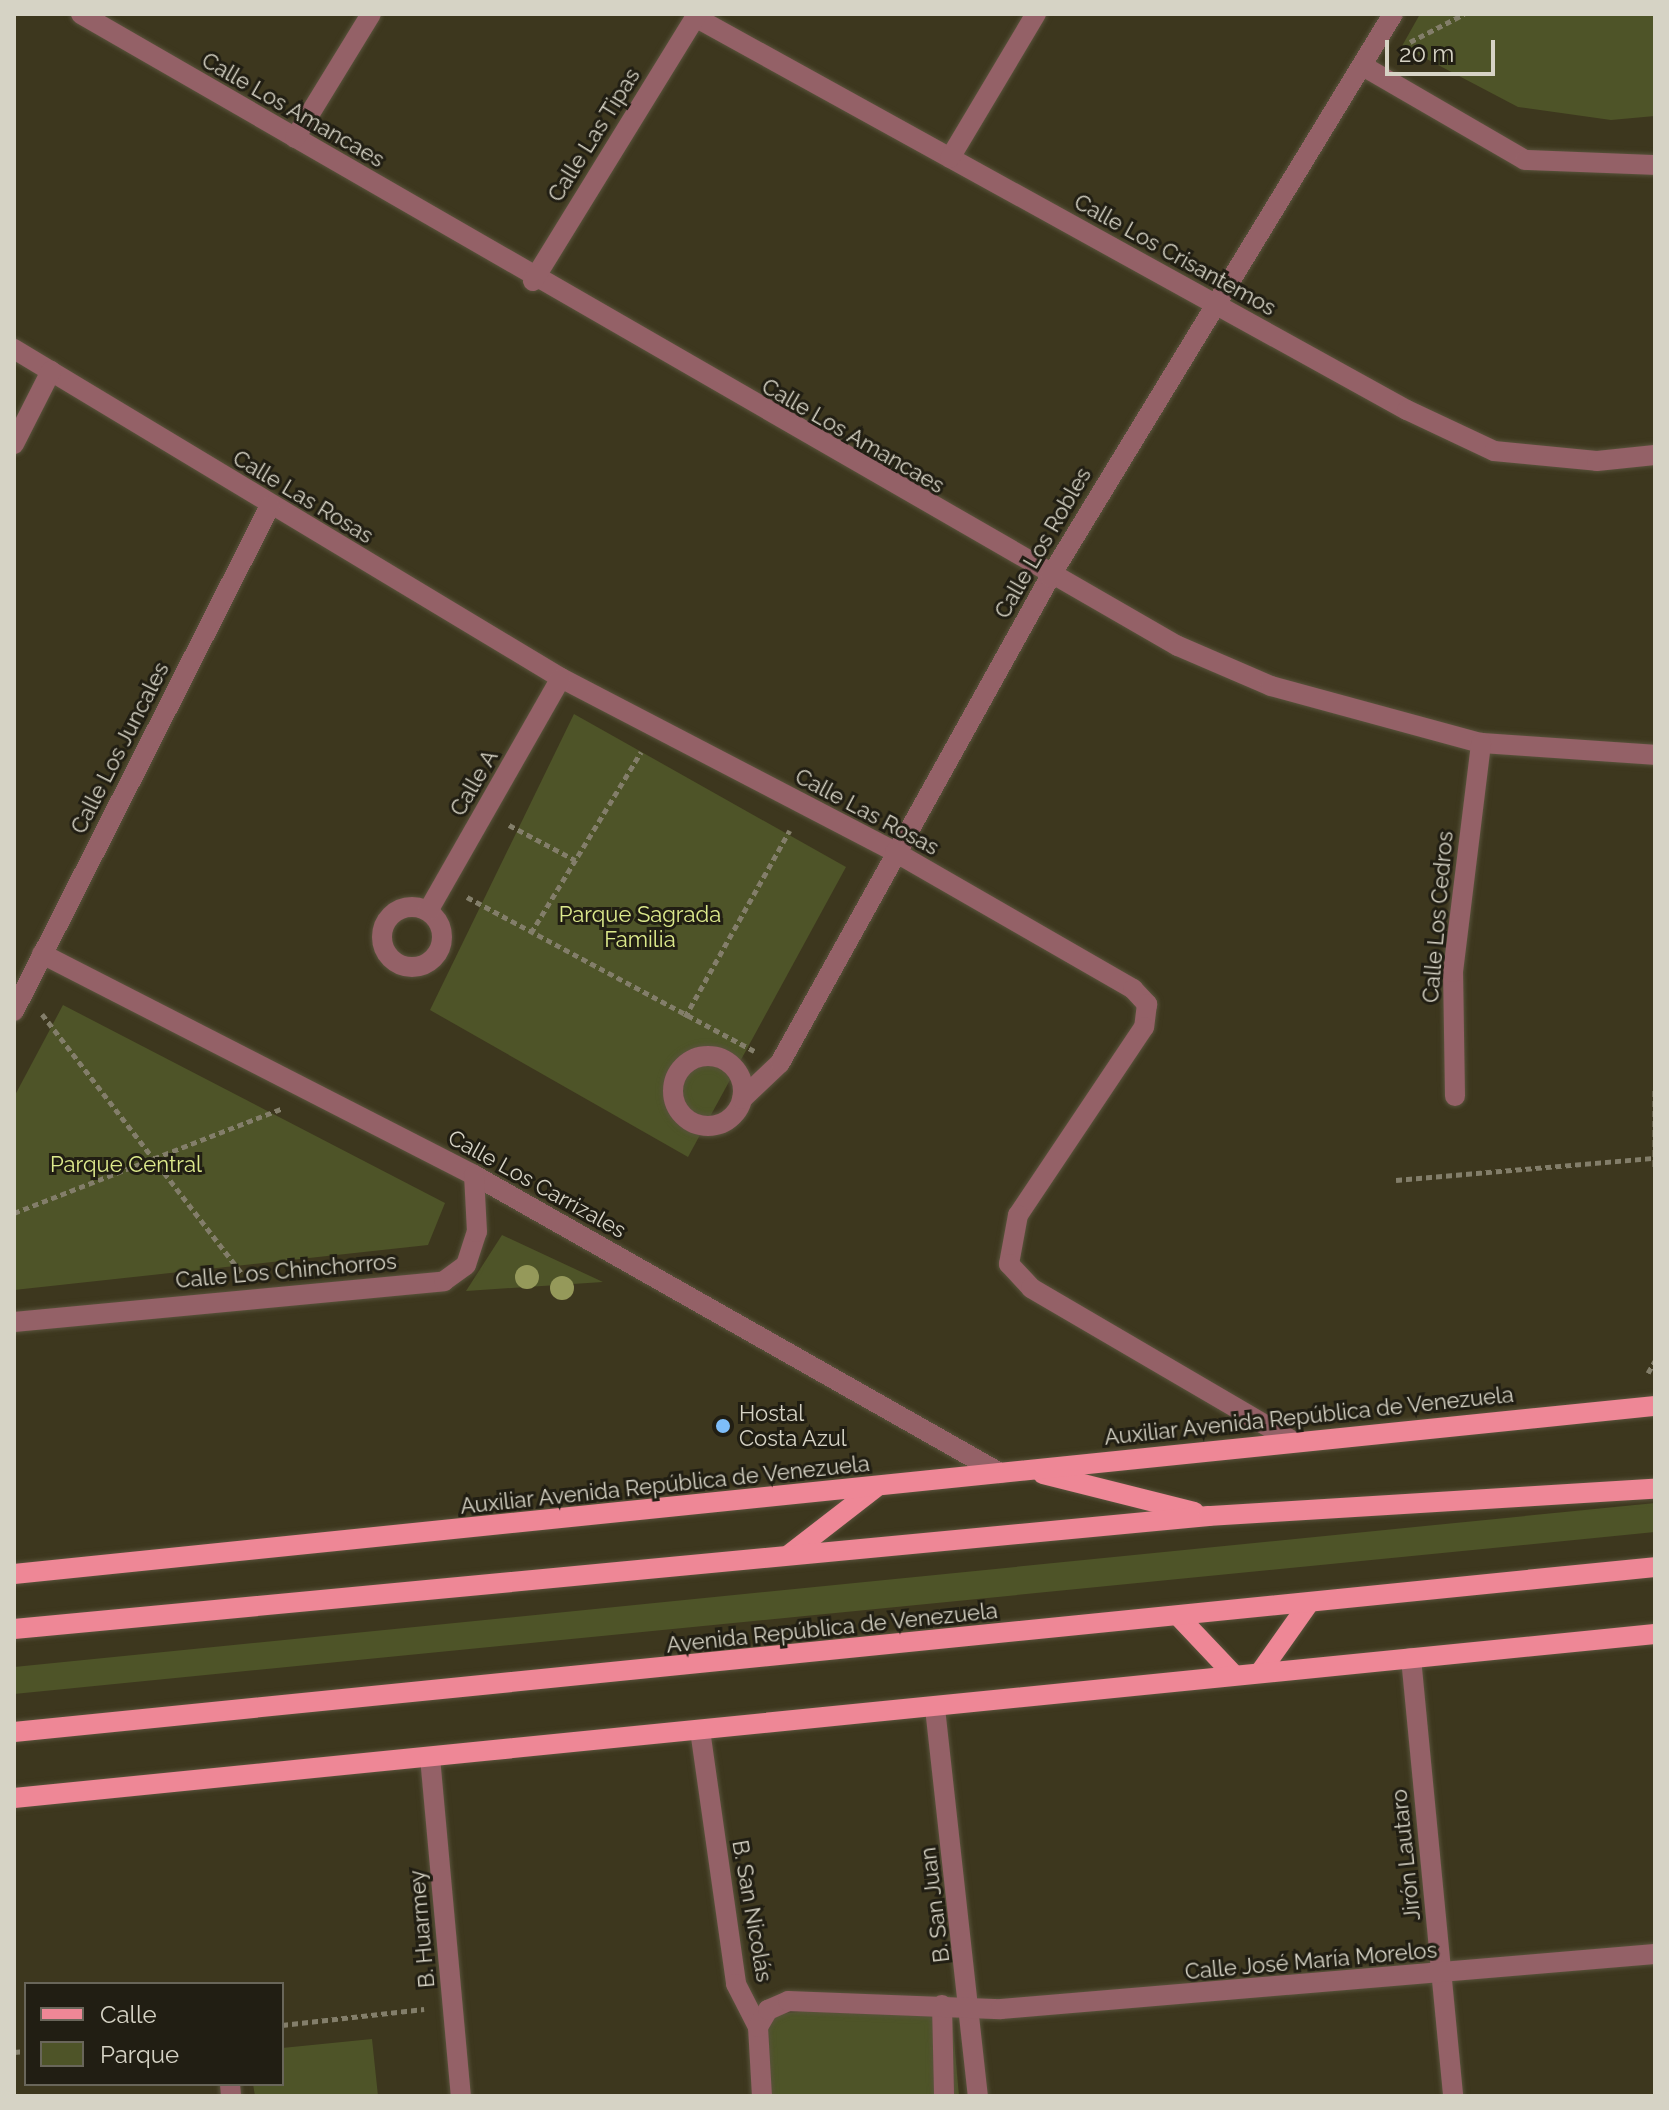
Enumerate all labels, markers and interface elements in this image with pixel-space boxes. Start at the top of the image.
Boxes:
scale bar [1389,24,1499,74]
text: 20 m [1399,39,1454,68]
street label: Calle Los Amancaes [197,47,389,173]
street label: Calle Las Tipas [542,63,646,207]
street label: Calle Los Crisantemos [1070,189,1280,321]
street label: Calle Los Amancaes [757,373,949,499]
street label: Calle Las Rosas [228,445,378,549]
street label: Calle Los Robles [989,463,1097,623]
street label: Calle Los Juncales [65,658,175,838]
street label: Calle A [444,745,504,821]
street label: Calle Las Rosas [791,763,943,861]
street label: Calle Los Cedros [1417,830,1459,1004]
park label: Parque Sagrada Familia [559,901,721,952]
street label: Calle Los Carrizales [444,1124,630,1244]
park label: Parque Central [50,1152,202,1178]
street label: Calle Los Chinchorros [174,1248,398,1294]
street label: Auxiliar Avenida República de Venezuela [1102,1381,1516,1451]
place label: Hostal Costa Azul [739,1400,848,1452]
marker: Hostal Costa Azul [714,1417,732,1435]
street label: Auxiliar Avenida República de Venezuela [458,1450,872,1520]
street label: Avenida República de Venezuela [665,1597,999,1659]
street label: Jirón Lautaro [1386,1788,1426,1922]
street label: B. San Nicolás [727,1838,777,1984]
street label: B. San Juan [915,1846,955,1964]
street label: B. Huarmey [404,1869,440,1989]
street label: Calle José María Morelos [1183,1937,1439,1985]
legend [24,1982,284,2086]
text: Calle [100,2000,157,2029]
text: Parque [100,2040,179,2069]

